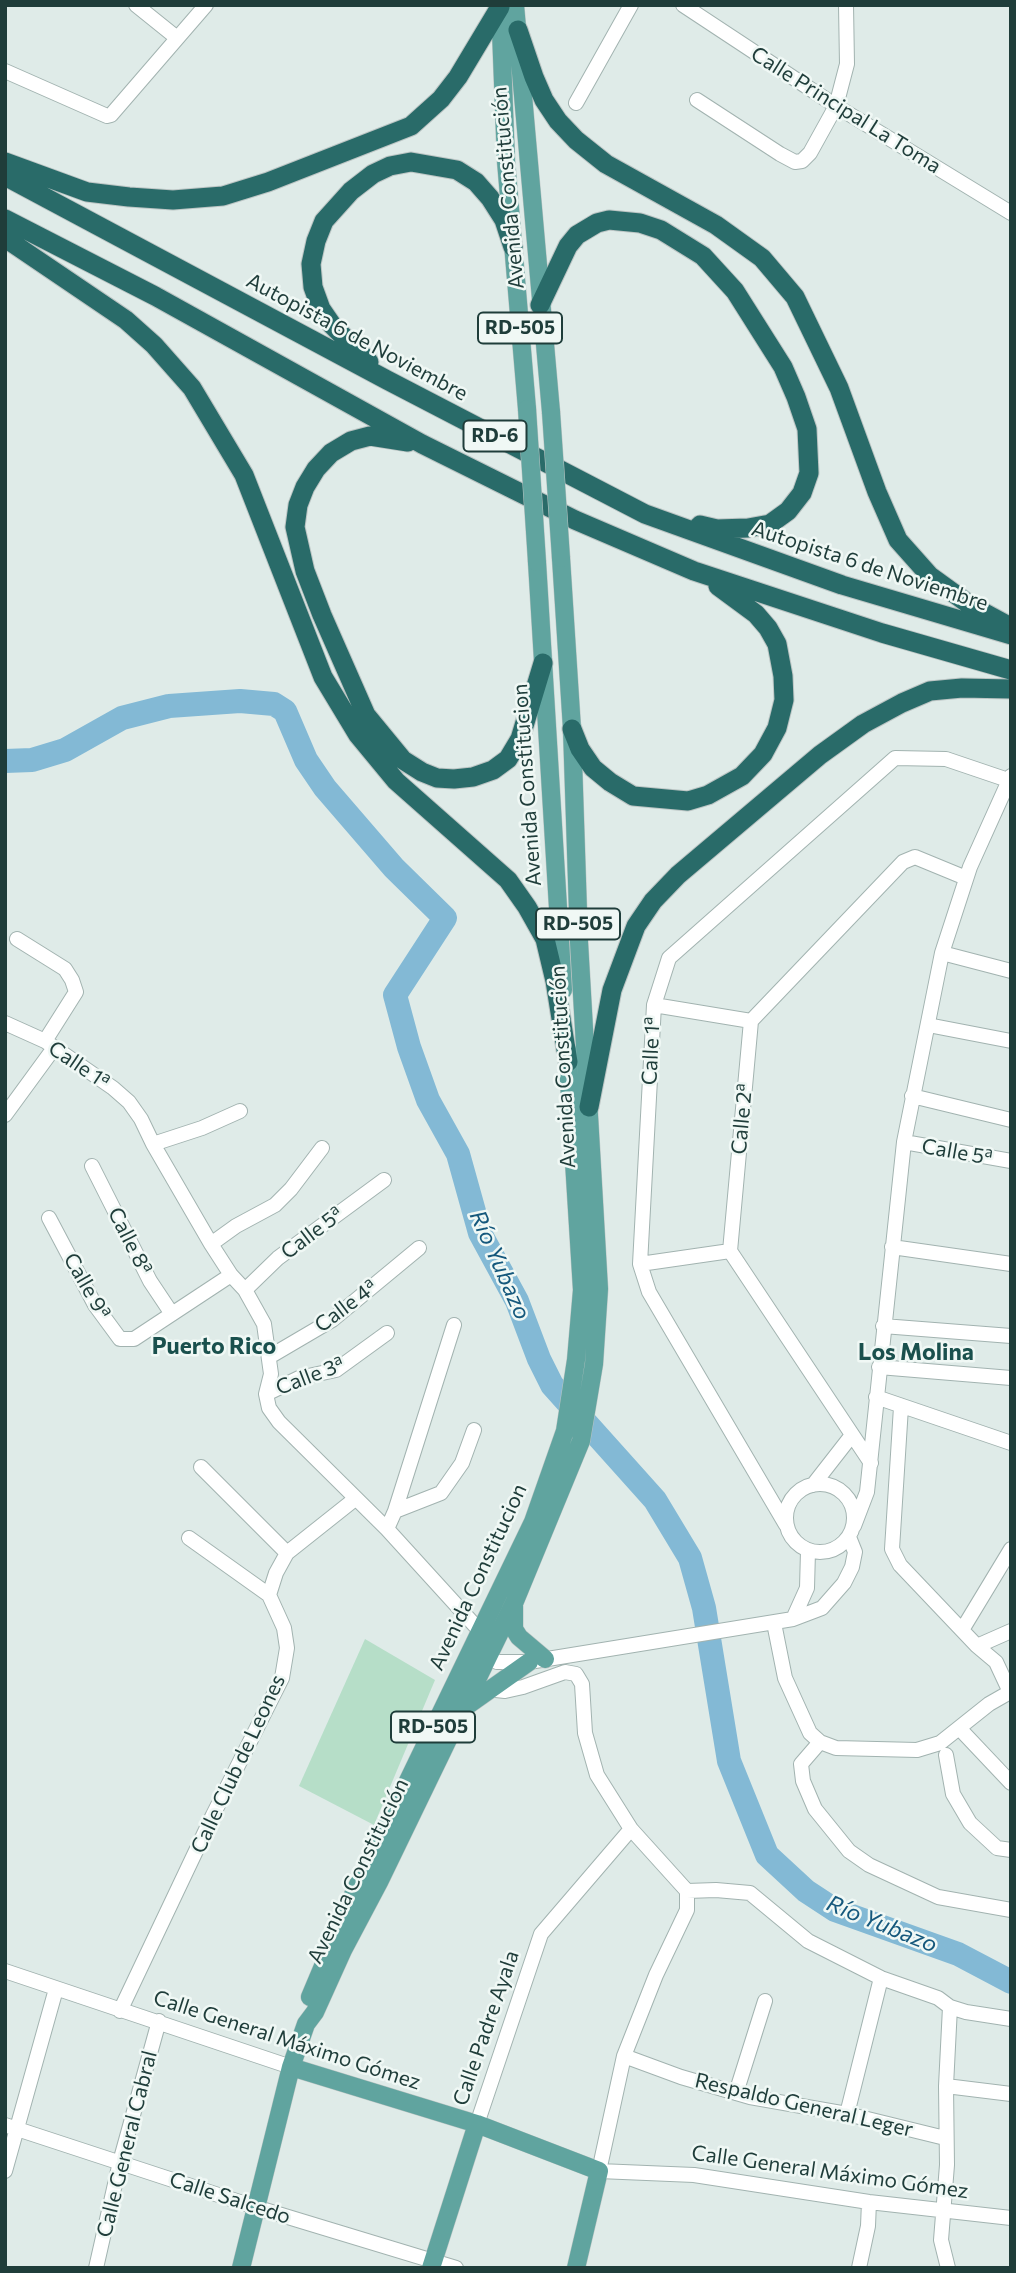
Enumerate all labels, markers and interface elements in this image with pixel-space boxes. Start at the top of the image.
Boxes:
street label: Calle Principal La Toma [746,41,946,179]
street label: Avenida Constitución [487,86,529,290]
street label: Autopista 6 de Noviembre [242,268,472,406]
road number: RD-505 [478,312,562,344]
road number: RD-6 [463,420,526,452]
street label: Autopista 6 de Noviembre [749,516,991,616]
street label: Avenida Constitucion [507,683,547,887]
road number: RD-505 [536,908,620,940]
street label: Avenida Constitución [545,965,581,1169]
street label: Calle 1ª [637,1016,665,1086]
street label: Calle 1ª [44,1035,114,1095]
street label: Calle 2ª [726,1082,758,1156]
street label: Calle 5ª [920,1133,994,1171]
street label: Calle 5ª [276,1201,348,1265]
street label: Calle 8ª [102,1203,158,1279]
water label: Río Yubazo [464,1206,536,1324]
street label: Calle 9ª [58,1249,116,1323]
street label: Calle 4ª [310,1274,382,1338]
district label: Puerto Rico [152,1332,276,1360]
district label: Los Molina [858,1338,974,1366]
street label: Calle 3ª [272,1351,348,1401]
street label: Avenida Constitucion [424,1480,532,1674]
street label: Calle Club de Leones [185,1671,291,1857]
road number: RD-505 [391,1712,475,1742]
street label: Avenida Constitución [302,1774,414,1968]
water label: Río Yubazo [823,1889,941,1959]
street label: Calle Padre Ayala [448,1947,524,2109]
street label: Calle General Máximo Gómez [150,1985,424,2095]
street label: Calle General Cabral [92,2048,162,2240]
street label: Respaldo General Leger [692,2068,916,2142]
street label: Calle General Máximo Gómez [690,2140,970,2204]
street label: Calle Salcedo [166,2167,294,2229]

